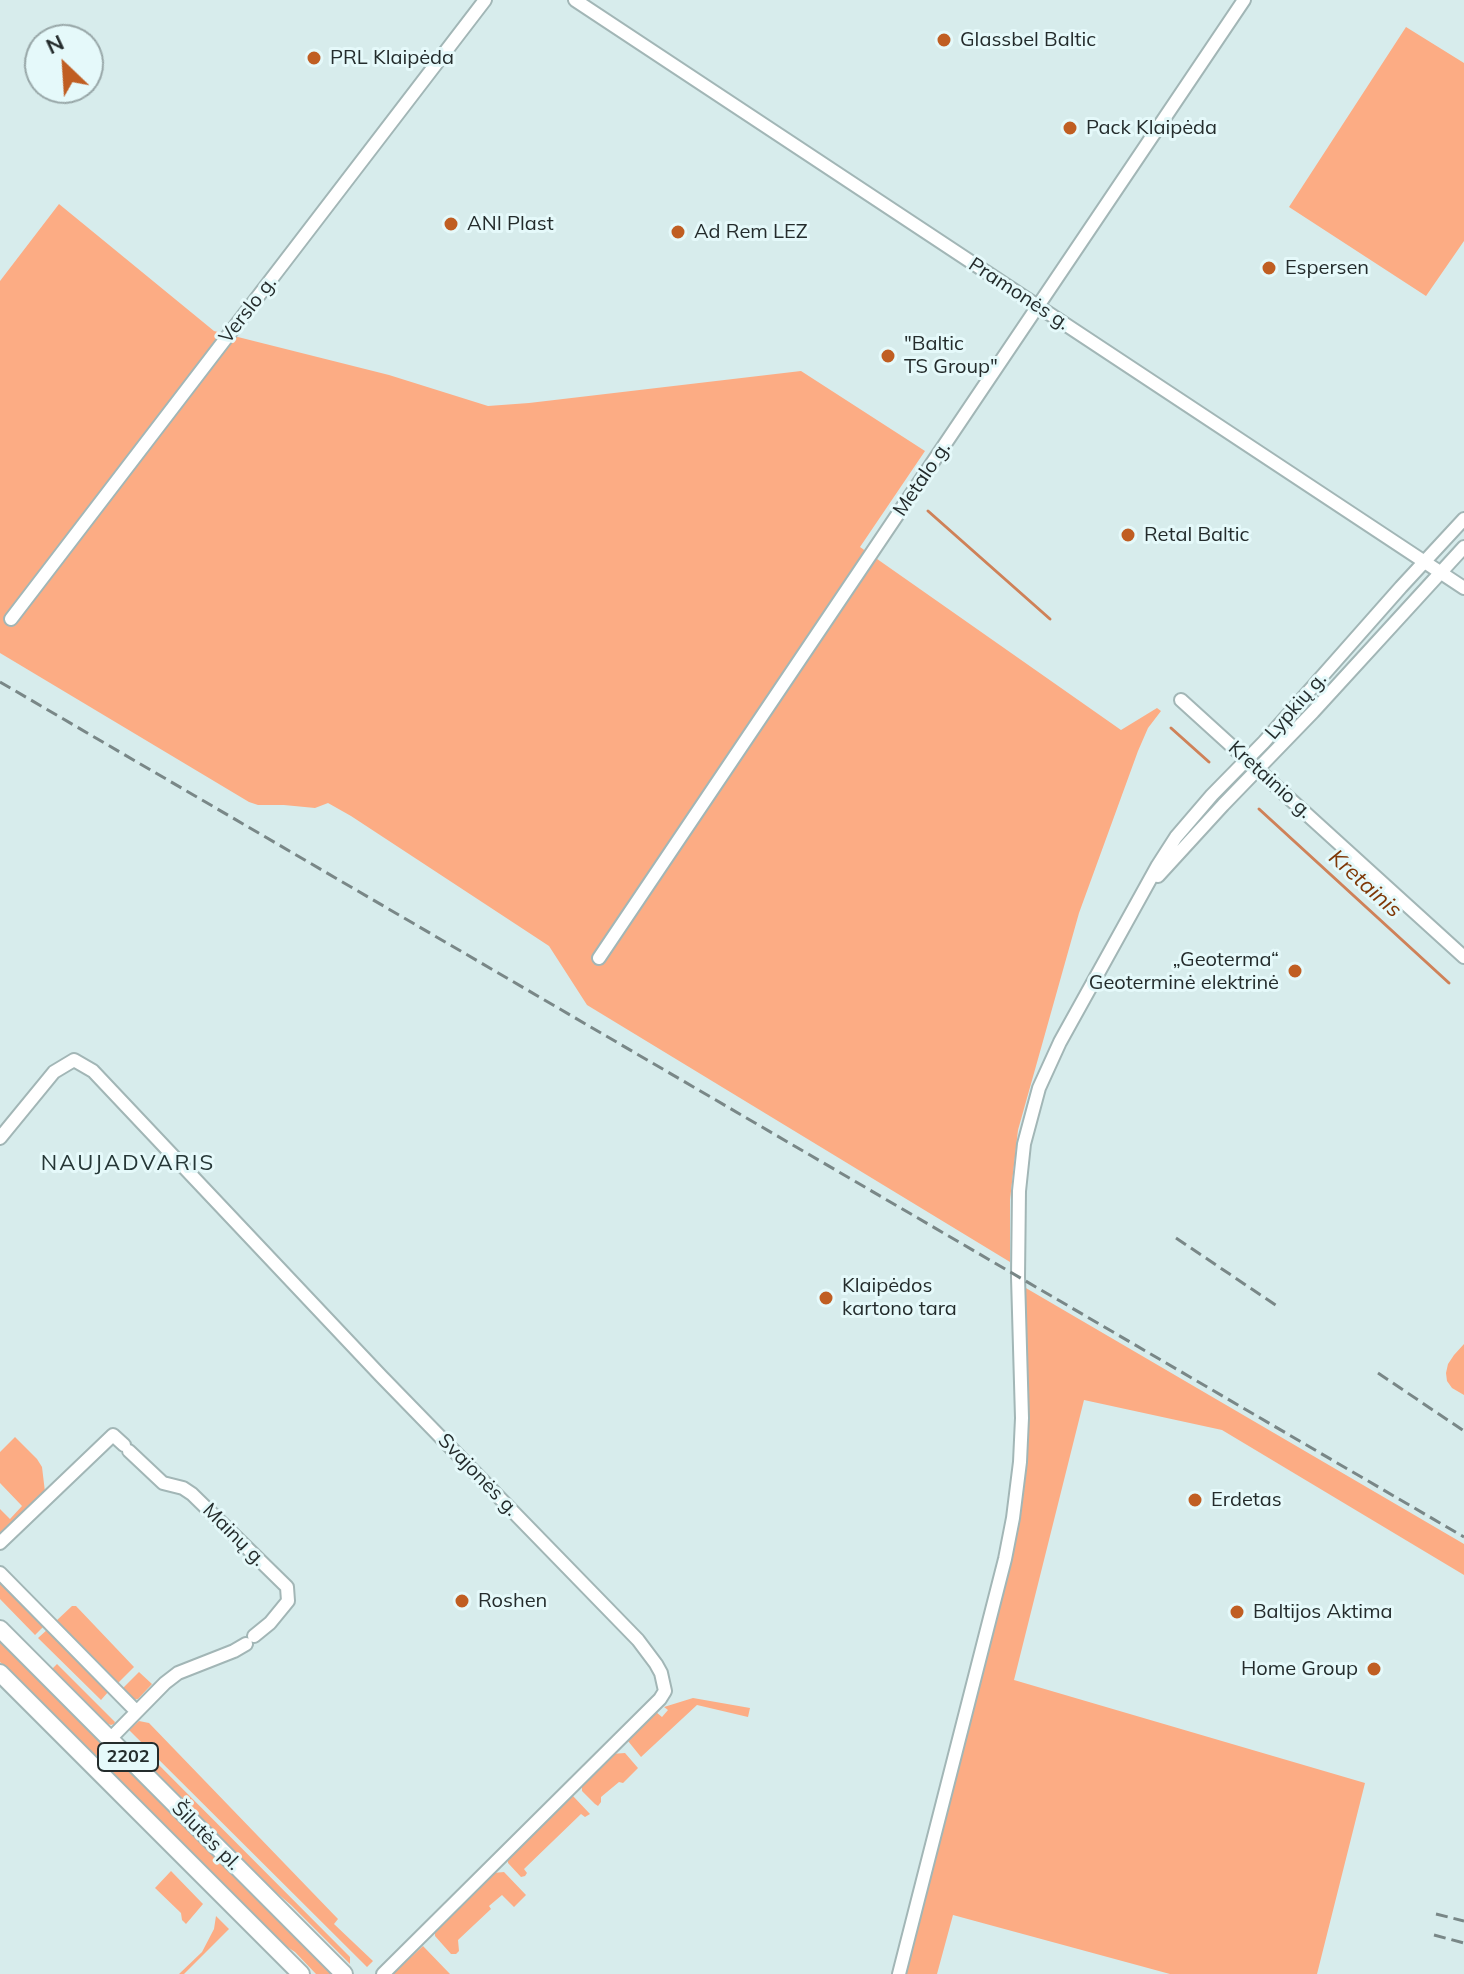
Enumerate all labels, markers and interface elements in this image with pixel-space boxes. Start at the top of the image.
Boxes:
north arrow [24,24,104,104]
text: N [41,28,68,60]
place label: Glassbel Baltic [960,28,1096,52]
marker: Glassbel Baltic [935,31,953,49]
place label: PRL Klaipėda [330,46,454,70]
marker: PRL Klaipėda [305,49,323,67]
place label: Pack Klaipėda [1086,116,1217,140]
marker: Pack Klaipėda [1061,119,1079,137]
place label: ANI Plast [467,212,554,236]
marker: ANI Plast [442,215,460,233]
place label: Ad Rem LEZ [694,220,808,244]
marker: Ad Rem LEZ [669,223,687,241]
street label: Pramonės g. [964,253,1074,335]
place label: Espersen [1285,256,1369,280]
marker: Espersen [1260,259,1278,277]
street label: Verslo g. [214,272,282,348]
place label: "Baltic TS Group" [904,332,998,379]
marker: "Baltic TS Group" [879,347,897,365]
street label: Metalo g. [888,437,956,521]
place label: Retal Baltic [1144,523,1249,547]
marker: Retal Baltic [1119,526,1137,544]
street label: Lypkių g. [1260,668,1332,744]
street label: Kretainio g. [1223,736,1317,824]
water label: Kretainis [1323,844,1407,924]
place label: „Geoterma“ Geoterminė elektrinė [1089,948,1279,995]
marker: „Geoterma“ Geoterminė elektrinė [1286,962,1304,980]
district label: NAUJADVARIS [41,1150,215,1176]
place label: Klaipėdos kartono tara [842,1274,957,1321]
marker: Klaipėdos kartono tara [817,1289,835,1307]
street label: Svajonės g. [433,1429,523,1521]
place label: Erdetas [1211,1488,1282,1512]
marker: Erdetas [1186,1491,1204,1509]
street label: Mainų g. [198,1499,270,1571]
place label: Roshen [478,1589,547,1613]
marker: Roshen [453,1592,471,1610]
place label: Baltijos Aktima [1253,1600,1393,1624]
marker: Baltijos Aktima [1228,1603,1246,1621]
place label: Home Group [1241,1657,1358,1681]
marker: Home Group [1365,1660,1383,1678]
road number: 2202 [98,1743,158,1771]
street label: Šilutės pl. [166,1796,246,1876]

